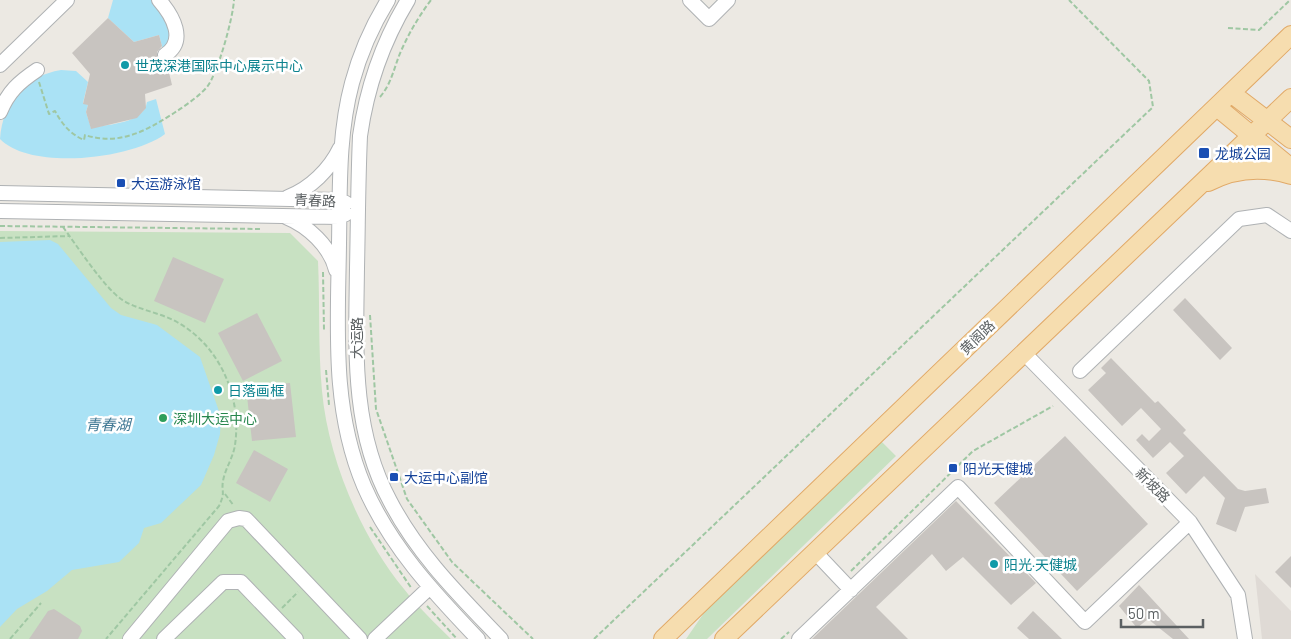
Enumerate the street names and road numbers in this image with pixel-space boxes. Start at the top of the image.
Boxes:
street label: 青春路 [294,190,336,210]
street label: 黄阁路 [956,316,998,358]
street label: 大运路 [348,317,365,359]
street label: 新坡路 [1132,464,1174,506]

